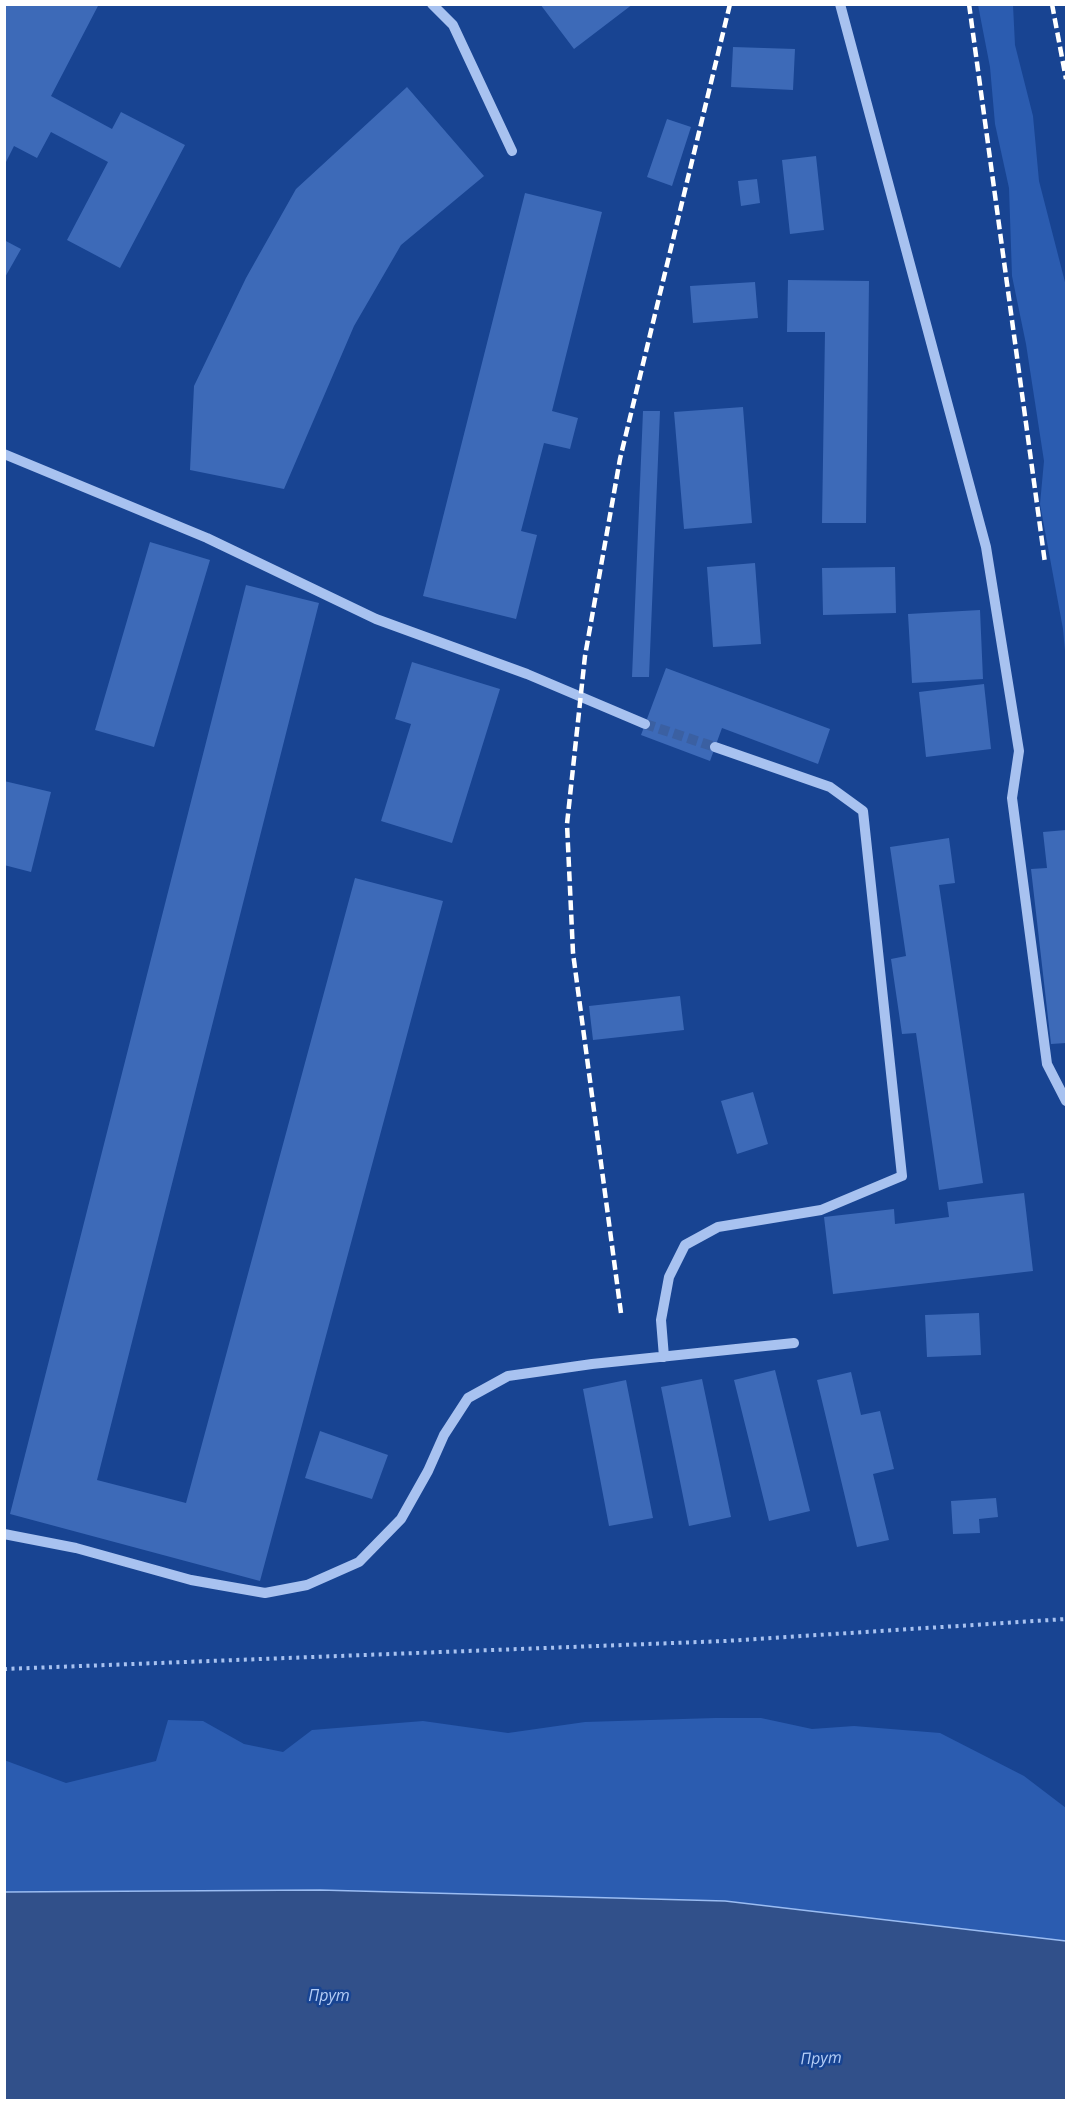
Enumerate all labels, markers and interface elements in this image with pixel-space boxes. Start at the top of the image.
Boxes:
water label: Прут [308,1986,350,2006]
water label: Прут [800,2049,842,2069]

